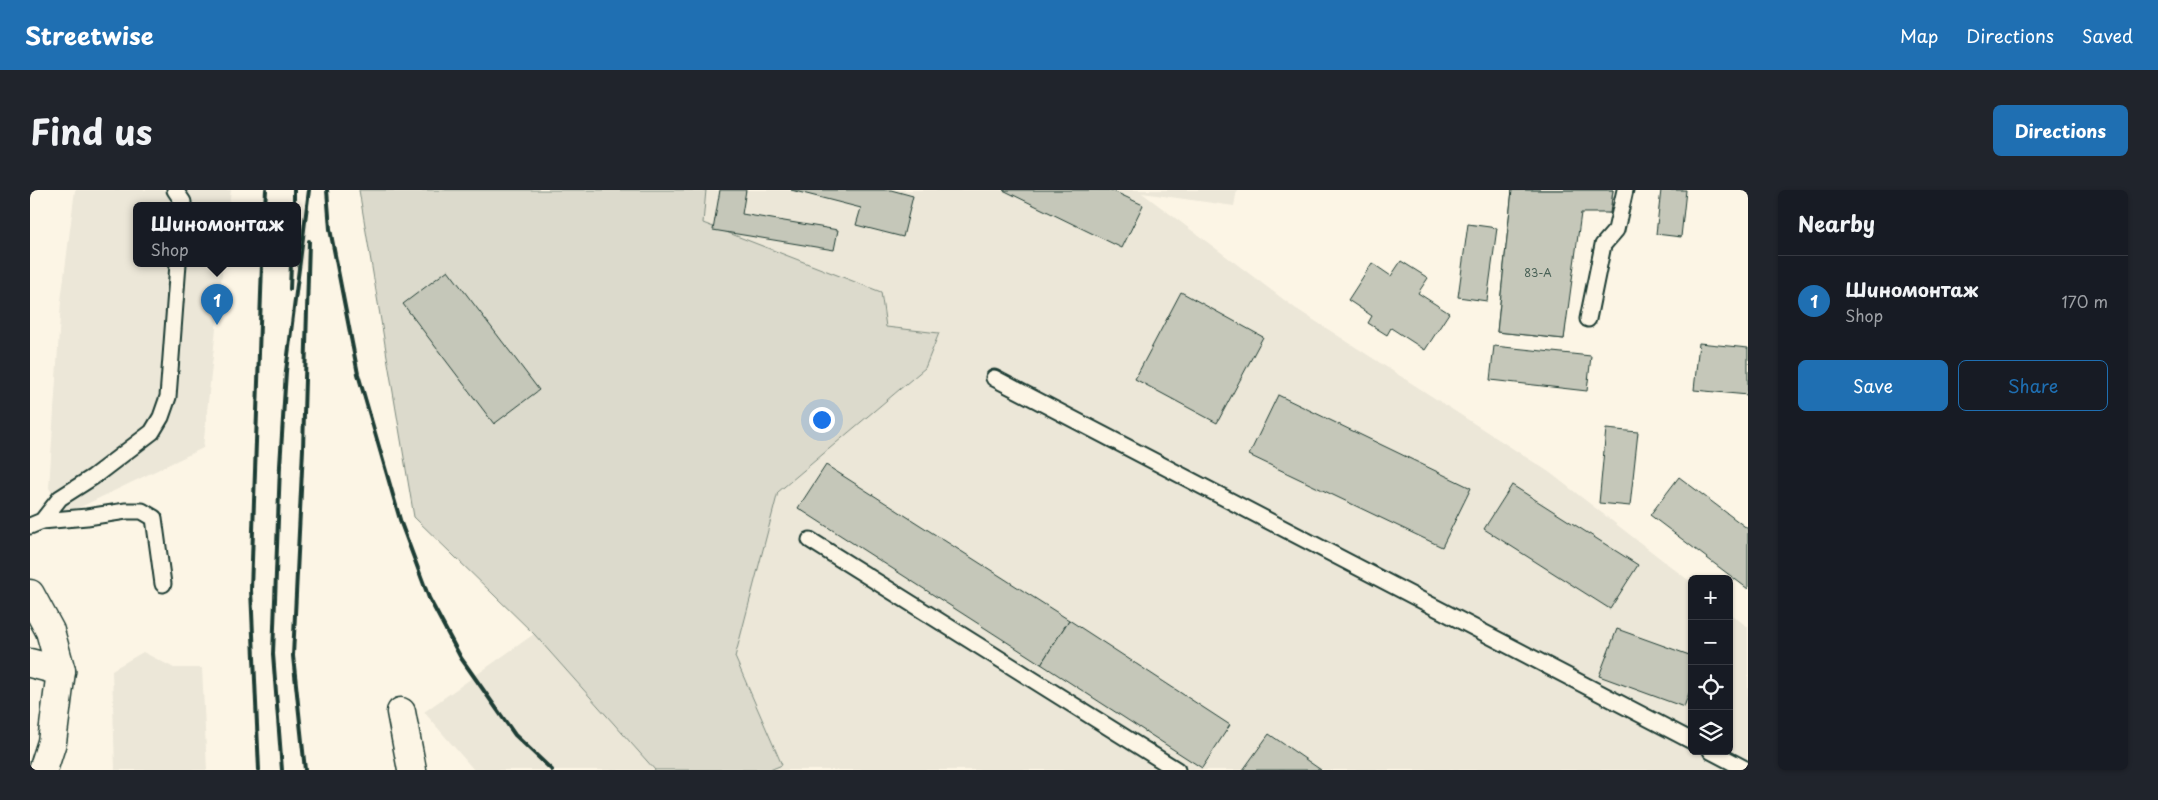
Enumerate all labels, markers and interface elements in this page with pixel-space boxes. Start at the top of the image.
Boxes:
text: Streetwise [25,17,154,53]
text: Map [1900,22,1938,49]
text: Directions [1966,22,2054,49]
text: Saved [2082,22,2133,49]
text: Find us [30,104,152,157]
button: Directions [1993,105,2128,156]
popup [133,202,301,267]
text: Nearby [1798,207,1875,239]
text: Шиномонтаж [150,209,284,237]
text: Shop [150,237,189,261]
house number: 83-А [1524,264,1552,281]
text: Шиномонтаж [1845,275,1978,303]
pin: 1 [201,284,233,325]
text: 1 [1810,289,1818,313]
text: 170 m [2062,289,2108,313]
text: Shop [1845,303,1883,327]
button: Save [1798,360,1948,411]
button: Share [1958,360,2108,411]
your location [809,407,835,433]
map controls [1688,575,1733,755]
button: + [1688,575,1733,620]
button: − [1688,620,1733,665]
button: locate [1688,665,1733,710]
button: layers [1688,710,1733,755]

